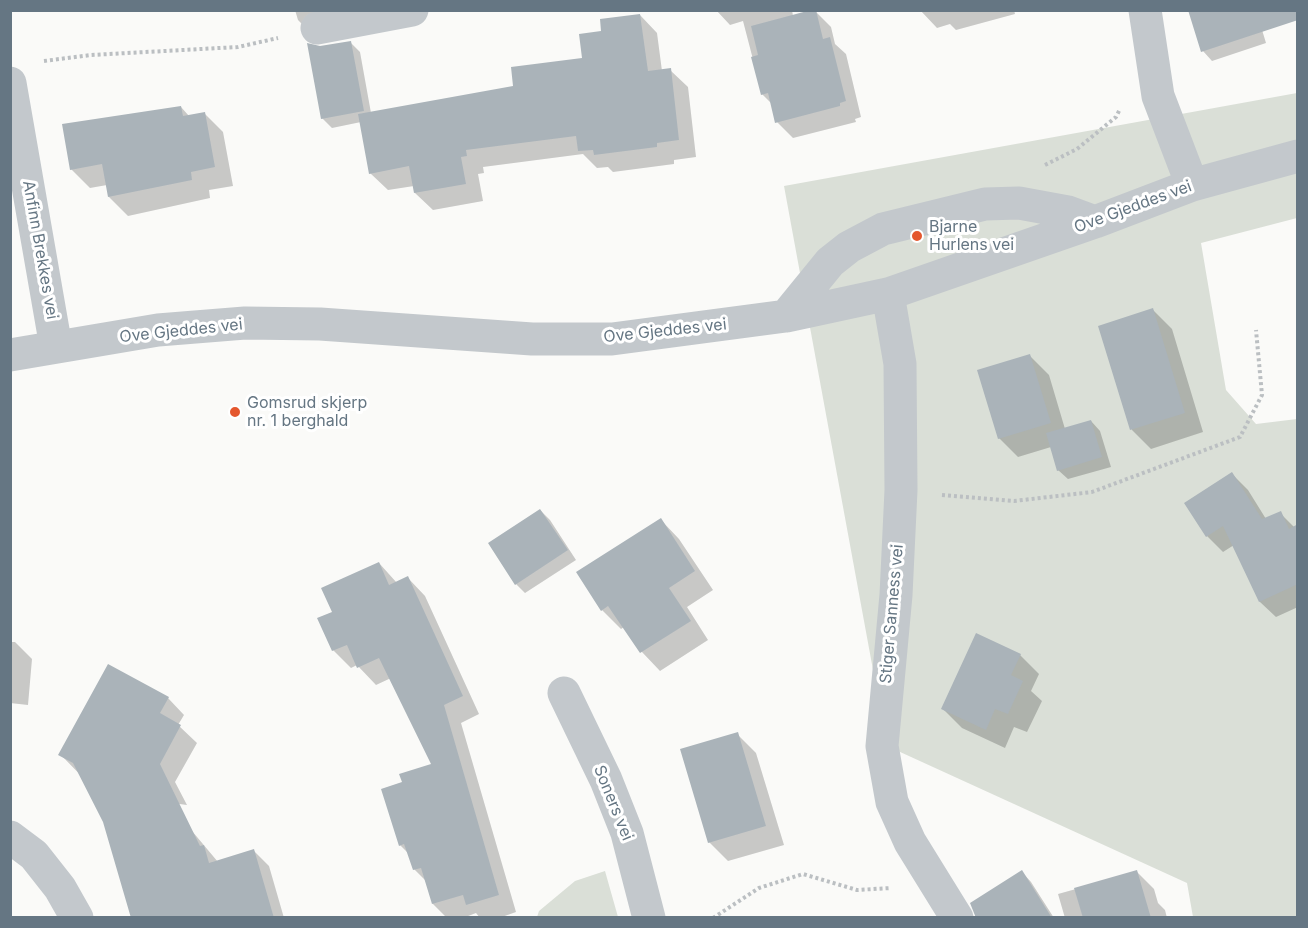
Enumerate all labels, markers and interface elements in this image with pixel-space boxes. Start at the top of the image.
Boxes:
street label: Ove Gjeddes vei [1072,177,1194,237]
street label: Anfinn Brekkes vei [18,179,62,321]
place label: Bjarne Hurlens vei [929,217,1014,255]
marker: Bjarne Hurlens vei [910,229,924,243]
street label: Ove Gjeddes vei [119,315,243,347]
street label: Ove Gjeddes vei [603,315,727,347]
place label: Gomsrud skjerp nr. 1 berghald [247,393,367,431]
marker: Gomsrud skjerp nr. 1 berghald [228,405,242,419]
street label: Stiger Sanness vei [876,544,908,684]
street label: Soners vei [589,763,637,843]

